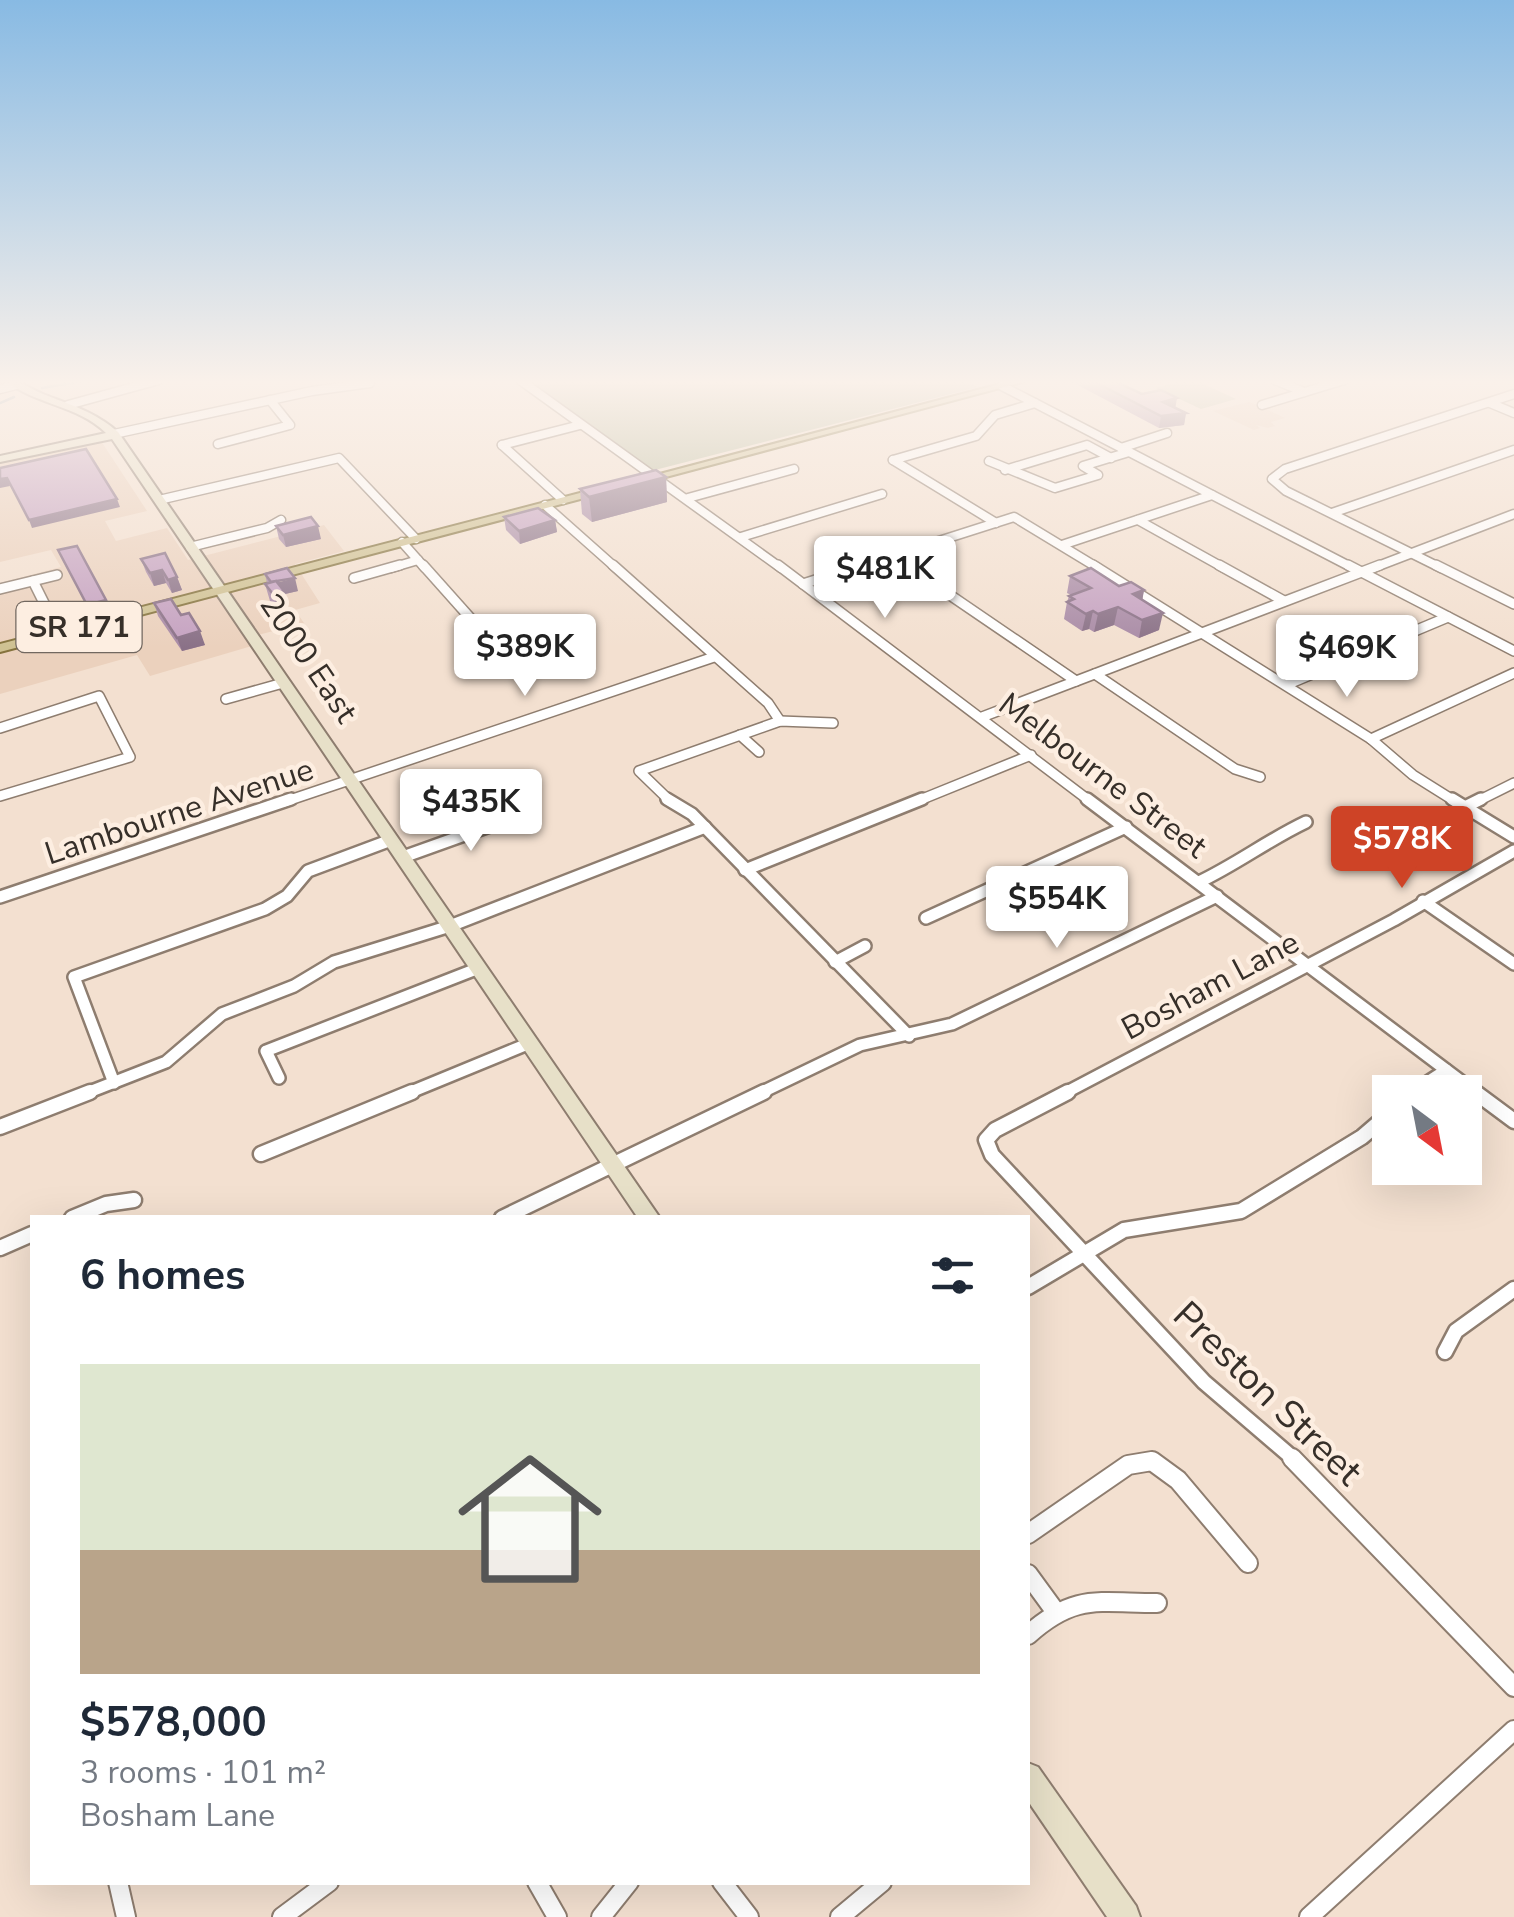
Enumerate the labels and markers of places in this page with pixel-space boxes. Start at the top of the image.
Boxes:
pin: $481K [815,536,955,621]
pin: $389K [455,614,595,699]
pin: $469K [1277,615,1417,700]
pin: $435K [401,769,541,854]
pin: $578K [1332,806,1472,891]
pin: $554K [987,866,1127,951]

